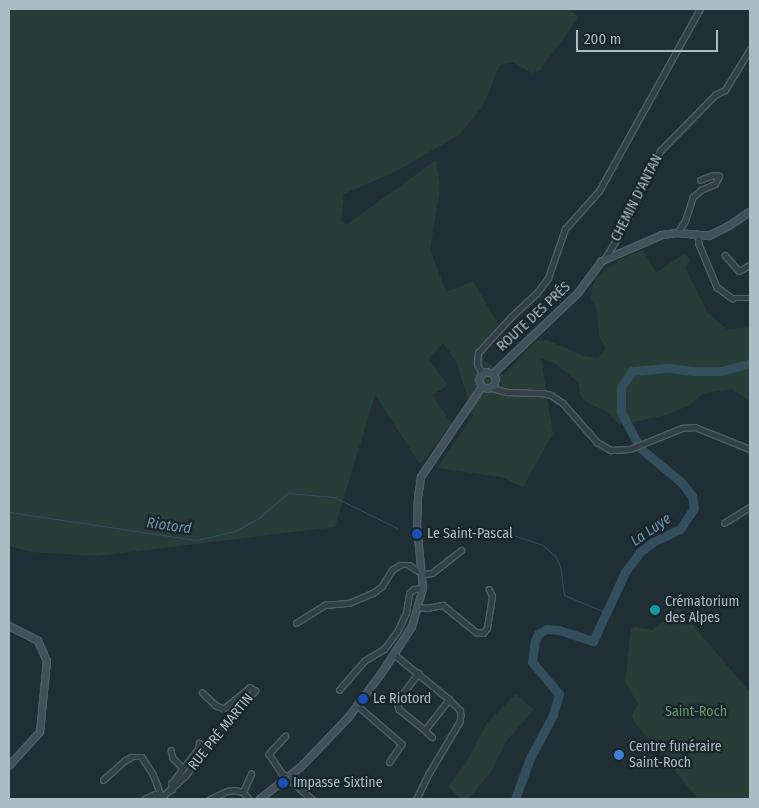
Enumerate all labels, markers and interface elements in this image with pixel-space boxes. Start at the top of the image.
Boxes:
scale bar [579,20,722,52]
text: 200 m [584,30,621,48]
street label: CHEMIN D'ANTAN [608,152,666,244]
street label: ROUTE DES PRÉS [494,279,574,355]
water label: La Luye [627,510,675,550]
water label: Riotord [145,514,193,538]
place label: Le Saint-Pascal [427,526,513,542]
marker: Le Saint-Pascal [411,528,423,540]
place label: Crématorium des Alpes [665,594,739,626]
marker: Crématorium des Alpes [649,604,661,616]
street label: RUE PRÉ MARTIN [185,690,257,774]
place label: Le Riotord [373,691,431,707]
marker: Le Riotord [357,693,369,705]
park label: Saint-Roch [665,704,727,720]
place label: Centre funéraire Saint-Roch [629,739,722,772]
marker: Centre funéraire Saint-Roch [613,749,625,761]
place label: Impasse Sixtine [293,775,383,791]
marker: Impasse Sixtine [277,777,289,789]

